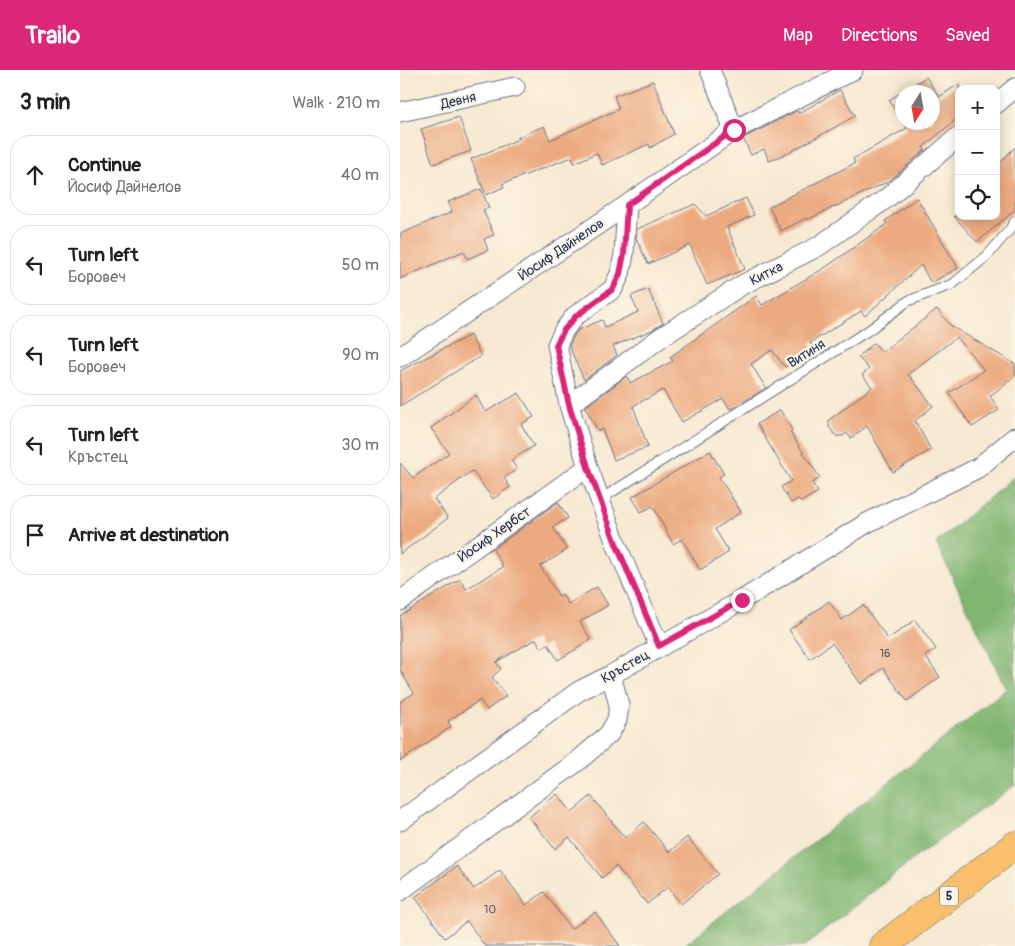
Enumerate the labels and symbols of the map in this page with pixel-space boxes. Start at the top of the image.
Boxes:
north arrow [895,85,940,130]
street label: Девня [438,88,477,113]
route start [723,119,746,142]
street label: Йосиф Дайнелов [515,214,607,284]
street label: Китка [747,258,786,289]
street label: Витиня [784,335,828,371]
street label: Йосиф Хербст [455,503,534,566]
route end [731,589,754,612]
street label: Кръстец [598,646,653,687]
house number: 16 [880,647,890,660]
road number: 5 [940,886,958,906]
house number: 10 [484,903,496,916]

